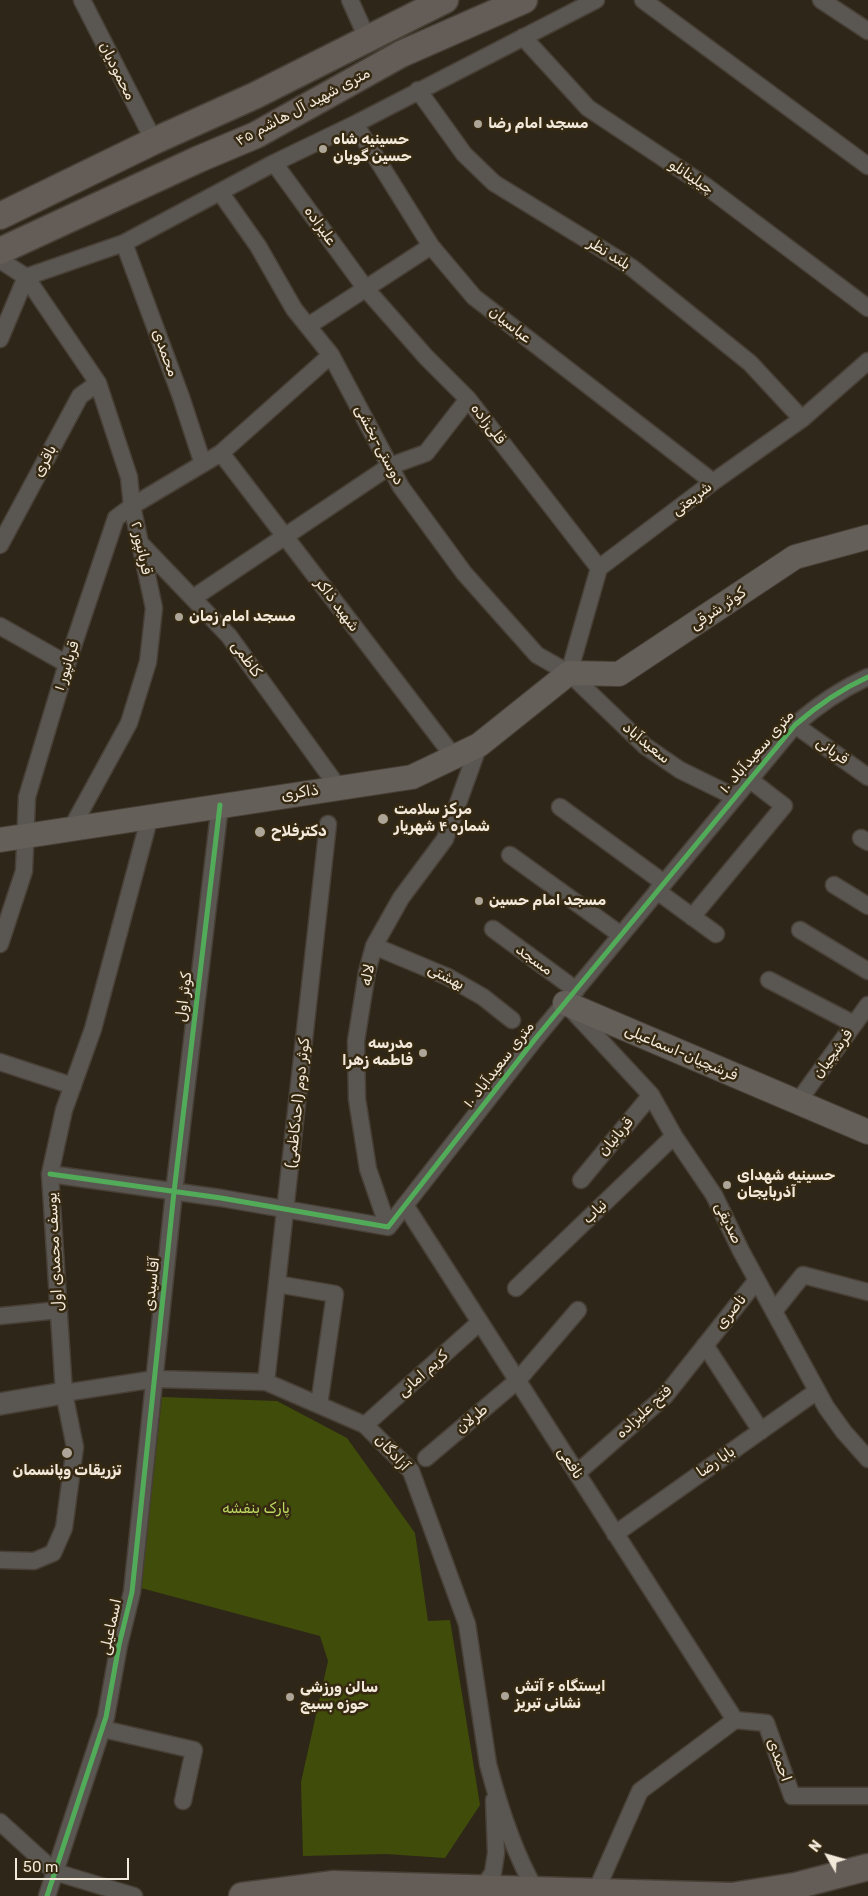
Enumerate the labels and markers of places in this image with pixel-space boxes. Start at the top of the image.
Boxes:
place label: مسجد امام رضا [488,115,588,133]
marker: مسجد امام رضا [472,118,484,130]
place label: حسینیه شاه حسین گویان [333,131,412,166]
marker: حسینیه شاه حسین گویان [317,143,329,155]
place label: مسجد امام زمان [189,608,296,626]
marker: مسجد امام زمان [173,611,185,623]
place label: مرکز سلامت شماره ۴ شهریار [394,801,490,836]
marker: مرکز سلامت شماره ۴ شهریار [376,812,390,826]
place label: دکترفلاح [271,823,327,841]
marker: دکترفلاح [253,825,267,839]
place label: مسجد امام حسین [489,892,606,910]
marker: مسجد امام حسین [473,895,485,907]
place label: مدرسه فاطمه زهرا [342,1035,413,1070]
marker: مدرسه فاطمه زهرا [417,1047,429,1059]
place label: حسینیه شهدای آذربایجان [737,1167,835,1202]
marker: حسینیه شهدای آذربایجان [721,1179,733,1191]
marker: تزریقات وپانسمان [60,1446,74,1460]
place label: تزریقات وپانسمان [12,1462,122,1480]
place label: ایستگاه ۶ آتش نشانی تبریز [515,1678,606,1713]
place label: سالن ورزشی حوزه بسیج [300,1679,378,1714]
marker: ایستگاه ۶ آتش نشانی تبریز [499,1690,511,1702]
marker: سالن ورزشی حوزه بسیج [284,1691,296,1703]

